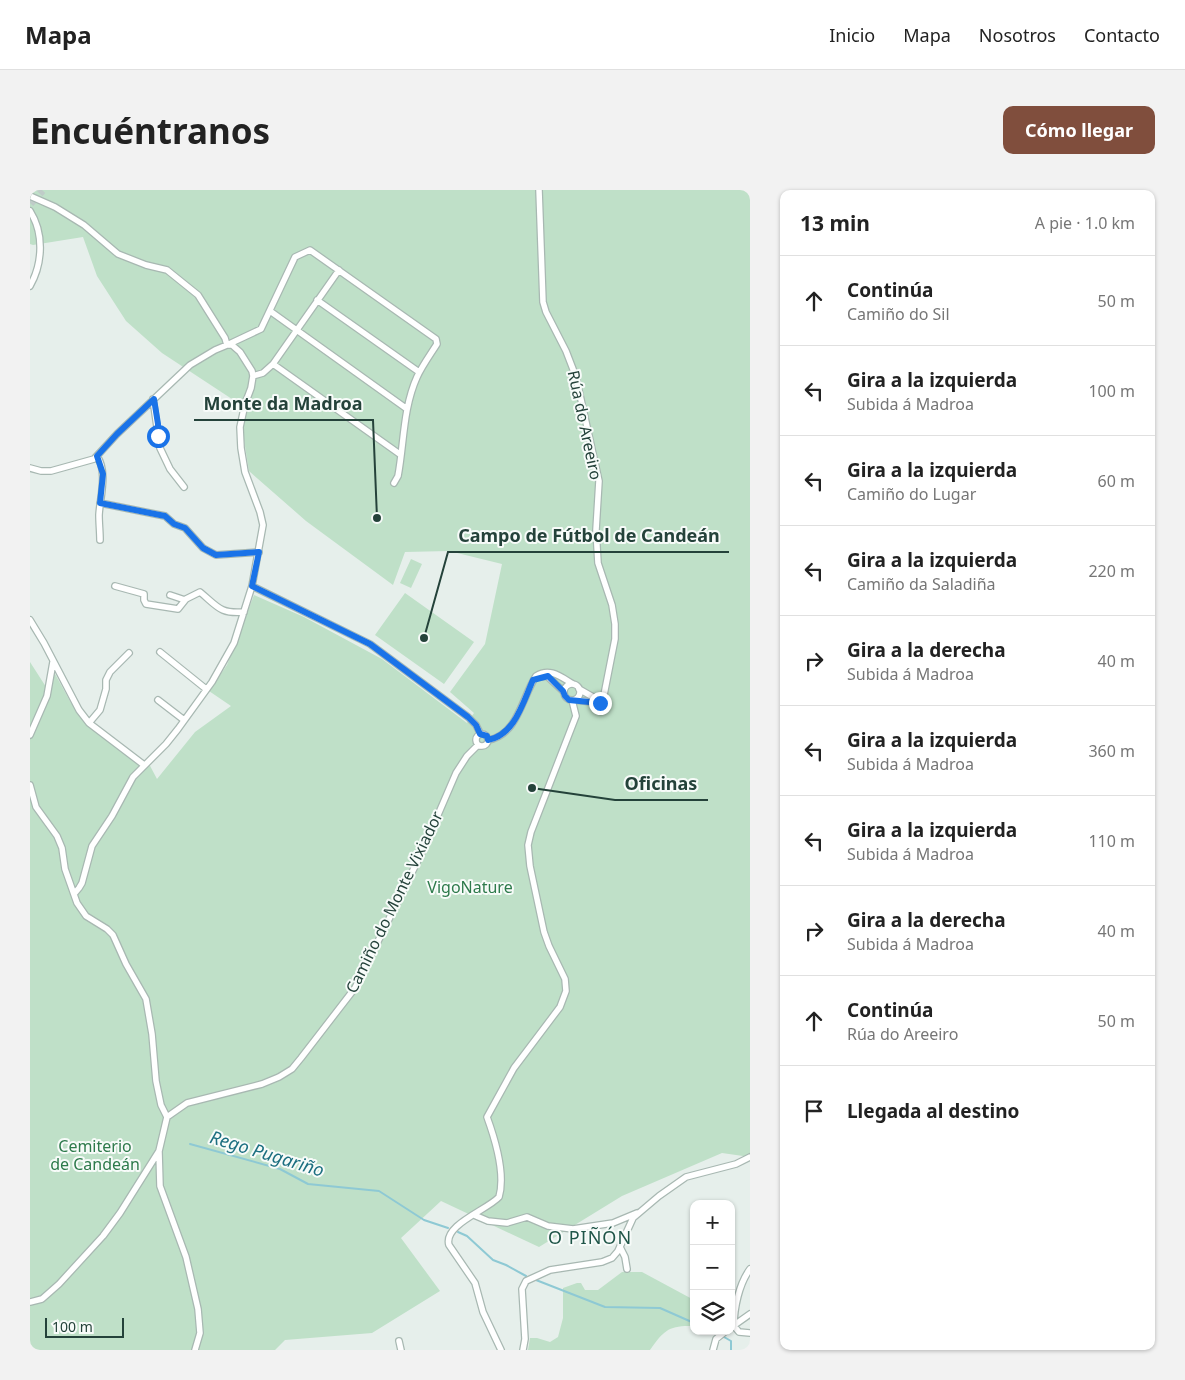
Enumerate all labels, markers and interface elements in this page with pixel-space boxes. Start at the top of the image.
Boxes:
text: Mapa [25,18,92,51]
text: Inicio [829,23,875,47]
text: Mapa [903,23,951,47]
text: Nosotros [979,23,1056,47]
text: Contacto [1084,23,1160,47]
button: Cómo llegar [1003,106,1155,154]
text: Encuéntranos [30,107,270,154]
text: 13 min [800,209,870,237]
text: A pie · 1.0 km [1035,212,1135,234]
text: Continúa [847,277,933,303]
icon: ahead [800,287,828,315]
text: 50 m [1098,290,1135,312]
text: Camiño do Sil [847,303,950,325]
text: Gira a la izquierda [847,367,1017,393]
street label: Rúa do Areeiro [563,368,607,482]
icon: left [800,377,828,405]
text: 100 m [1088,380,1135,402]
callout: Monte da Madroa [194,387,373,420]
text: Monte da Madroa [204,391,362,415]
text: Subida á Madroa [847,393,974,415]
route start [147,425,170,448]
text: Gira a la izquierda [847,457,1017,483]
icon: left [800,467,828,495]
text: 60 m [1098,470,1135,492]
text: Camiño do Lugar [847,483,976,505]
callout: Campo de Fútbol de Candeán [448,519,729,552]
text: Campo de Fútbol de Candeán [458,523,720,547]
text: Gira a la izquierda [847,547,1017,573]
icon: left [800,557,828,585]
text: 220 m [1088,560,1135,582]
text: Camiño da Saladiña [847,573,996,595]
text: Gira a la derecha [847,637,1006,663]
icon: right [800,647,828,675]
text: 40 m [1098,650,1135,672]
text: Subida á Madroa [847,663,974,685]
route end [589,692,612,715]
text: Gira a la izquierda [847,727,1017,753]
icon: left [800,737,828,765]
text: 360 m [1088,740,1135,762]
text: Subida á Madroa [847,753,974,775]
callout: Oficinas [615,767,708,800]
text: Oficinas [625,771,697,795]
street label: Camiño do Monte Vixiador [340,807,448,997]
text: Gira a la izquierda [847,817,1017,843]
icon: left [800,827,828,855]
text: 110 m [1088,830,1135,852]
text: Subida á Madroa [847,843,974,865]
park label: VigoNature [427,876,513,898]
text: Gira a la derecha [847,907,1006,933]
icon: right [800,917,828,945]
text: 40 m [1098,920,1135,942]
text: Subida á Madroa [847,933,974,955]
text: Continúa [847,997,933,1023]
icon: ahead [800,1007,828,1035]
text: 50 m [1098,1010,1135,1032]
text: Rúa do Areeiro [847,1023,958,1045]
icon: arrive [800,1097,828,1125]
text: Llegada al destino [847,1098,1019,1124]
water label: Rego Pugariño [207,1124,327,1182]
park label: Cemiterio de Candeán [50,1135,140,1175]
map controls [690,1200,735,1335]
button: + [690,1200,735,1245]
district label: O PIÑÓN [548,1225,632,1249]
button: − [690,1245,735,1290]
button: layers [690,1290,735,1335]
scale bar [45,1315,124,1338]
text: 100 m [52,1317,93,1336]

